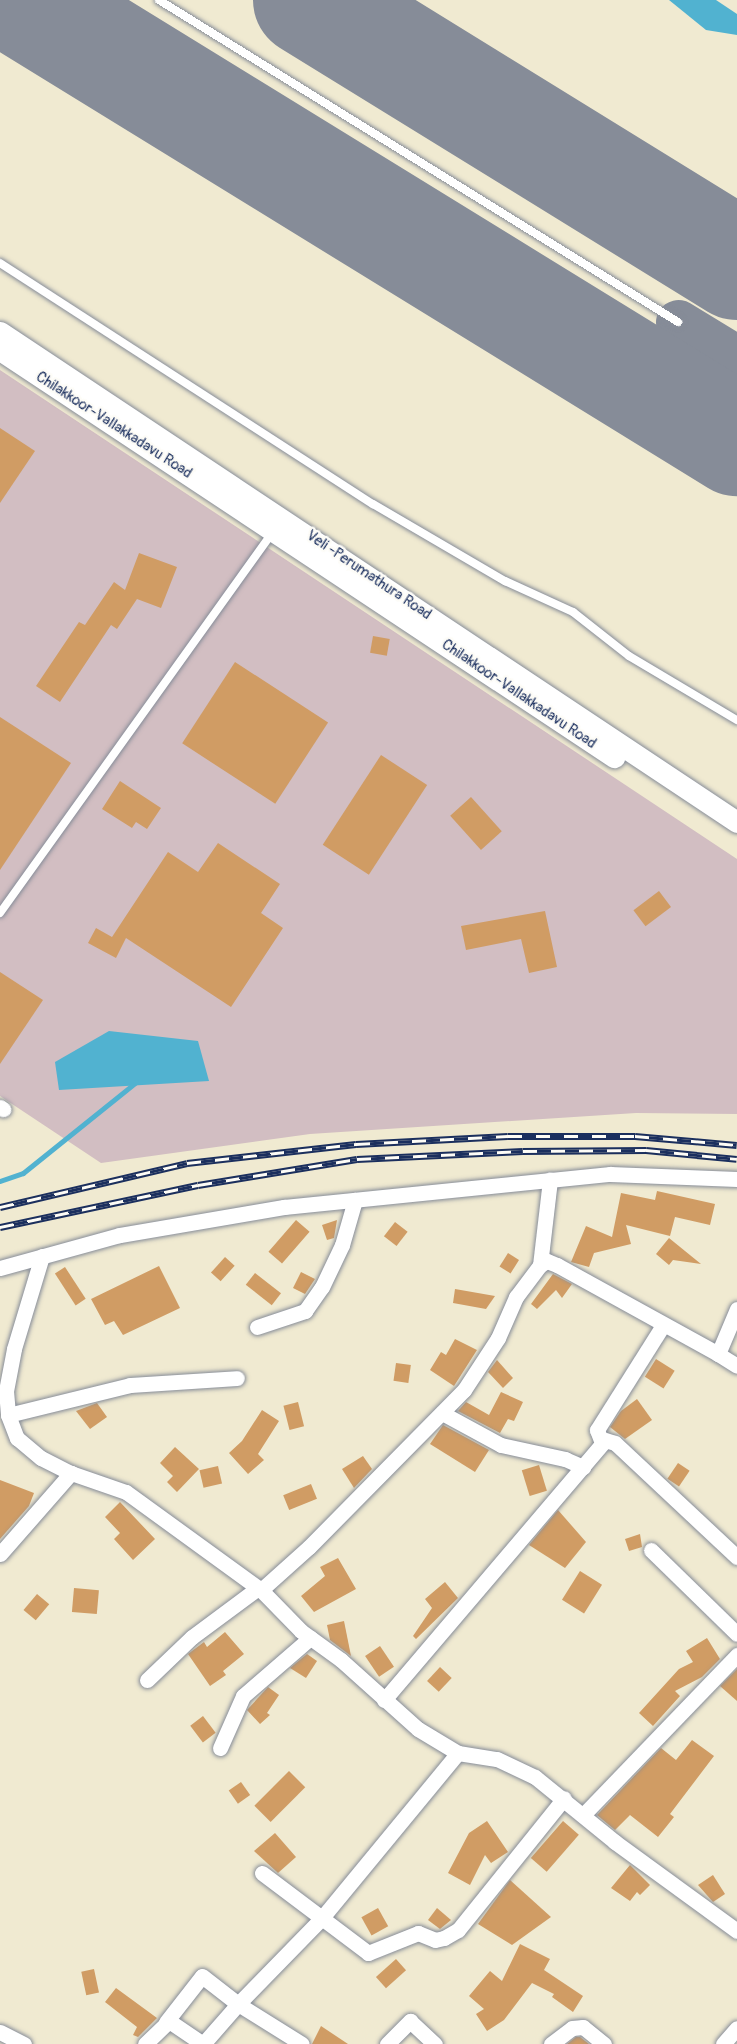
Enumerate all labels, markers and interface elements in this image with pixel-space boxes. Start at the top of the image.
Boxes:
street label: Chilakkoor-Vallakkadavu Road [33,368,195,482]
street label: Veli -Perumathura Road [303,526,435,624]
street label: Chilakkoor-Vallakkadavu Road [438,636,600,752]

